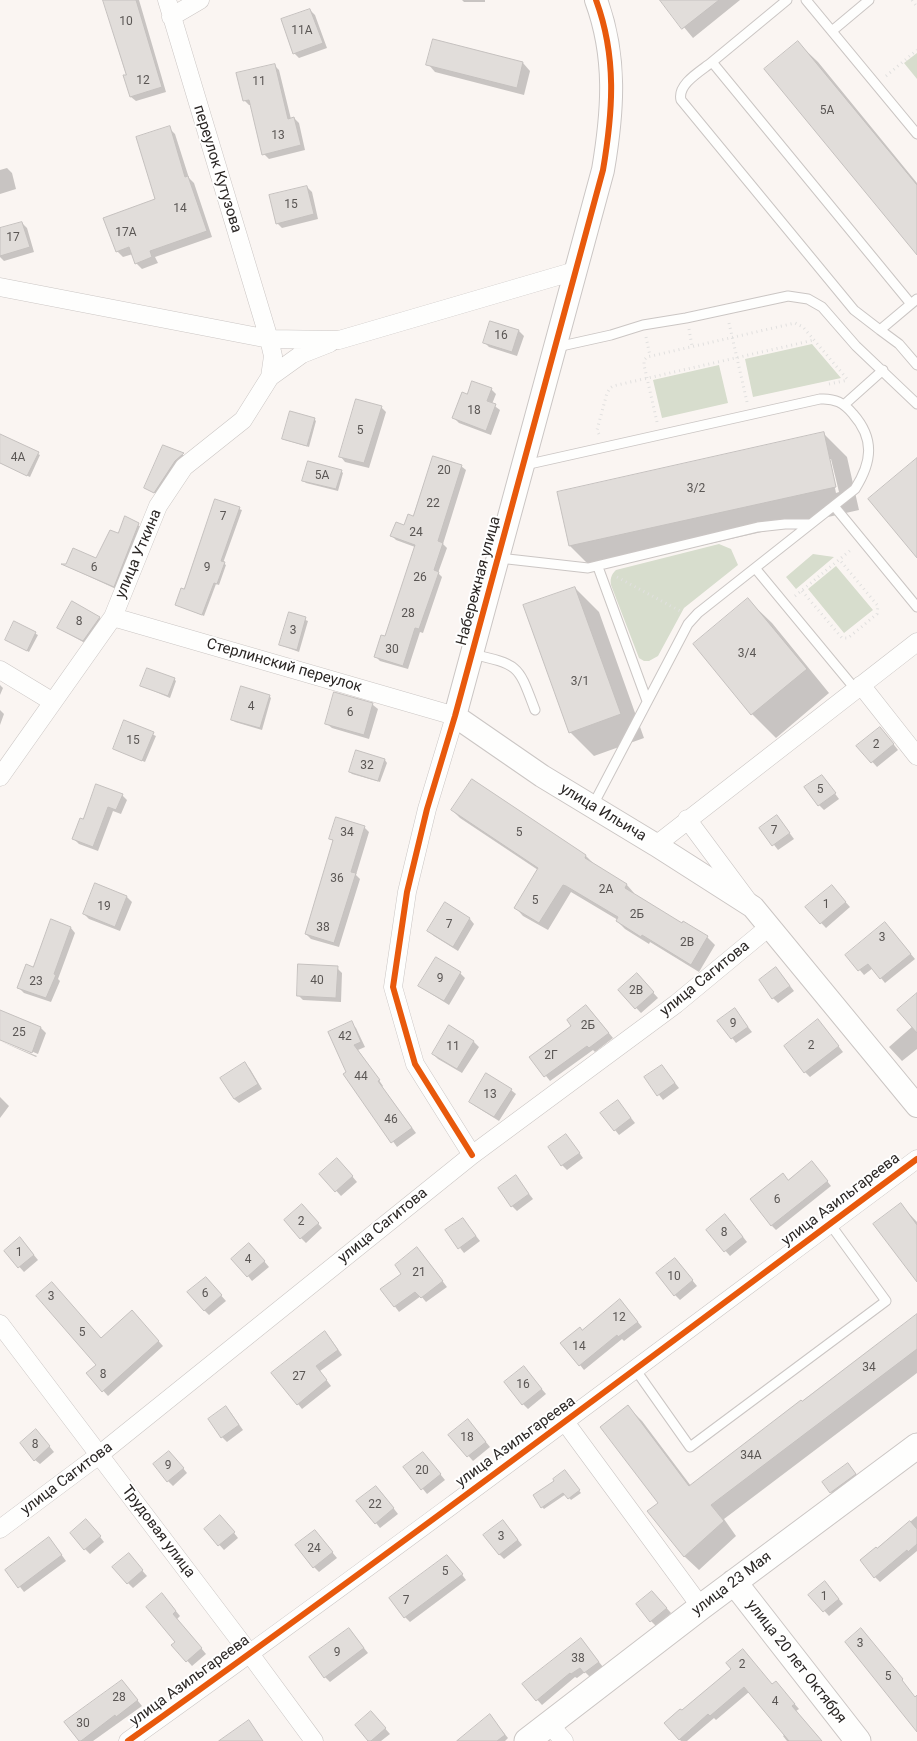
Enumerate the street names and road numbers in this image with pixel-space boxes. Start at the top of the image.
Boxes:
street label: переулок Кутузова [189,103,245,235]
street label: улица Уткина [112,507,166,601]
street label: Набережная улица [453,514,505,648]
street label: Стерлинский переулок [204,635,364,697]
street label: улица Ильича [557,780,649,846]
street label: улица Сагитова [657,937,753,1021]
street label: улица Азильгареева [778,1150,904,1250]
street label: улица Сагитова [335,1184,431,1268]
street label: улица Азильгареева [453,1393,579,1491]
street label: улица Сагитова [18,1439,116,1519]
street label: Трудовая улица [118,1482,198,1582]
street label: улица 23 Мая [689,1548,775,1620]
street label: улица 20 лет Октября [742,1597,850,1727]
street label: улица Азильгареева [127,1632,253,1730]

